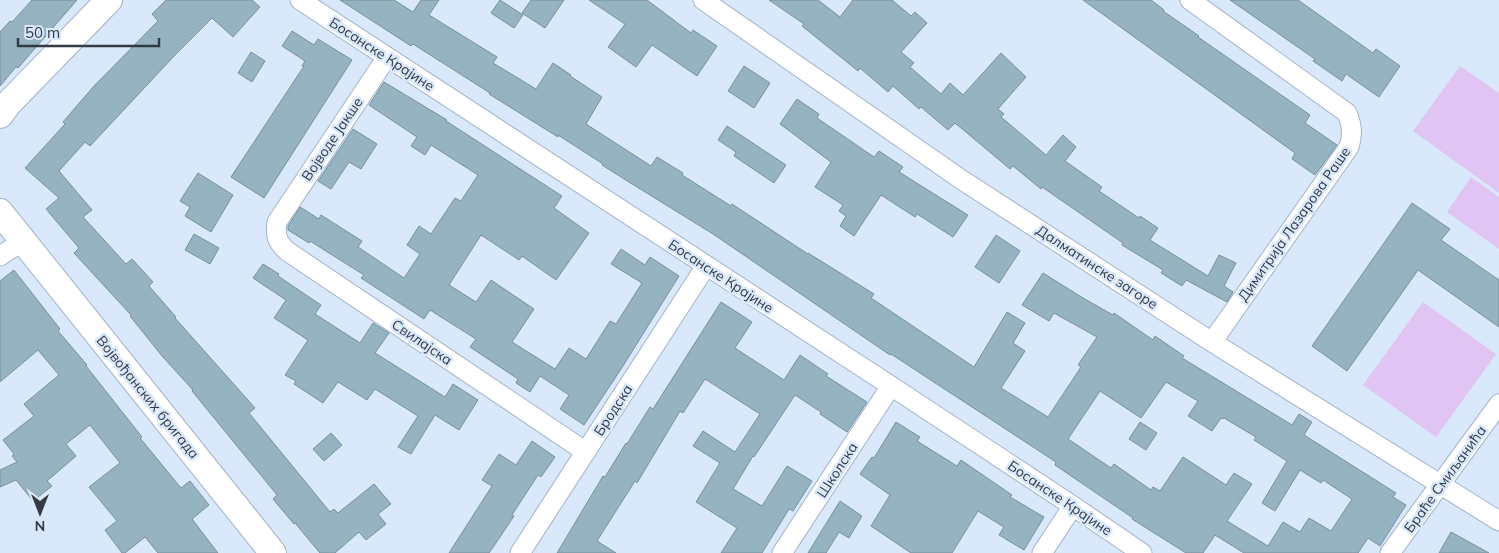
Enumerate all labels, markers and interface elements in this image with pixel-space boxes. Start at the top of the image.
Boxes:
street label: Босанске Крајине [326,13,438,95]
scale bar [18,15,159,47]
text: 50 m [25,23,60,42]
street label: Војводе Јакше [297,94,367,184]
street label: Димитрија Лазарова Раше [1234,143,1354,305]
street label: Далматинске загоре [1033,221,1161,313]
street label: Босанске Крајине [665,235,777,317]
street label: Свилајска [388,315,456,369]
street label: Војвођанских бригада [93,332,203,462]
street label: Бродска [590,381,636,439]
street label: Браће Смиљанића [1400,422,1490,536]
street label: Школска [813,439,861,501]
street label: Босанске Крајине [1004,456,1116,540]
north arrow [15,488,65,538]
text: N [35,517,45,535]

